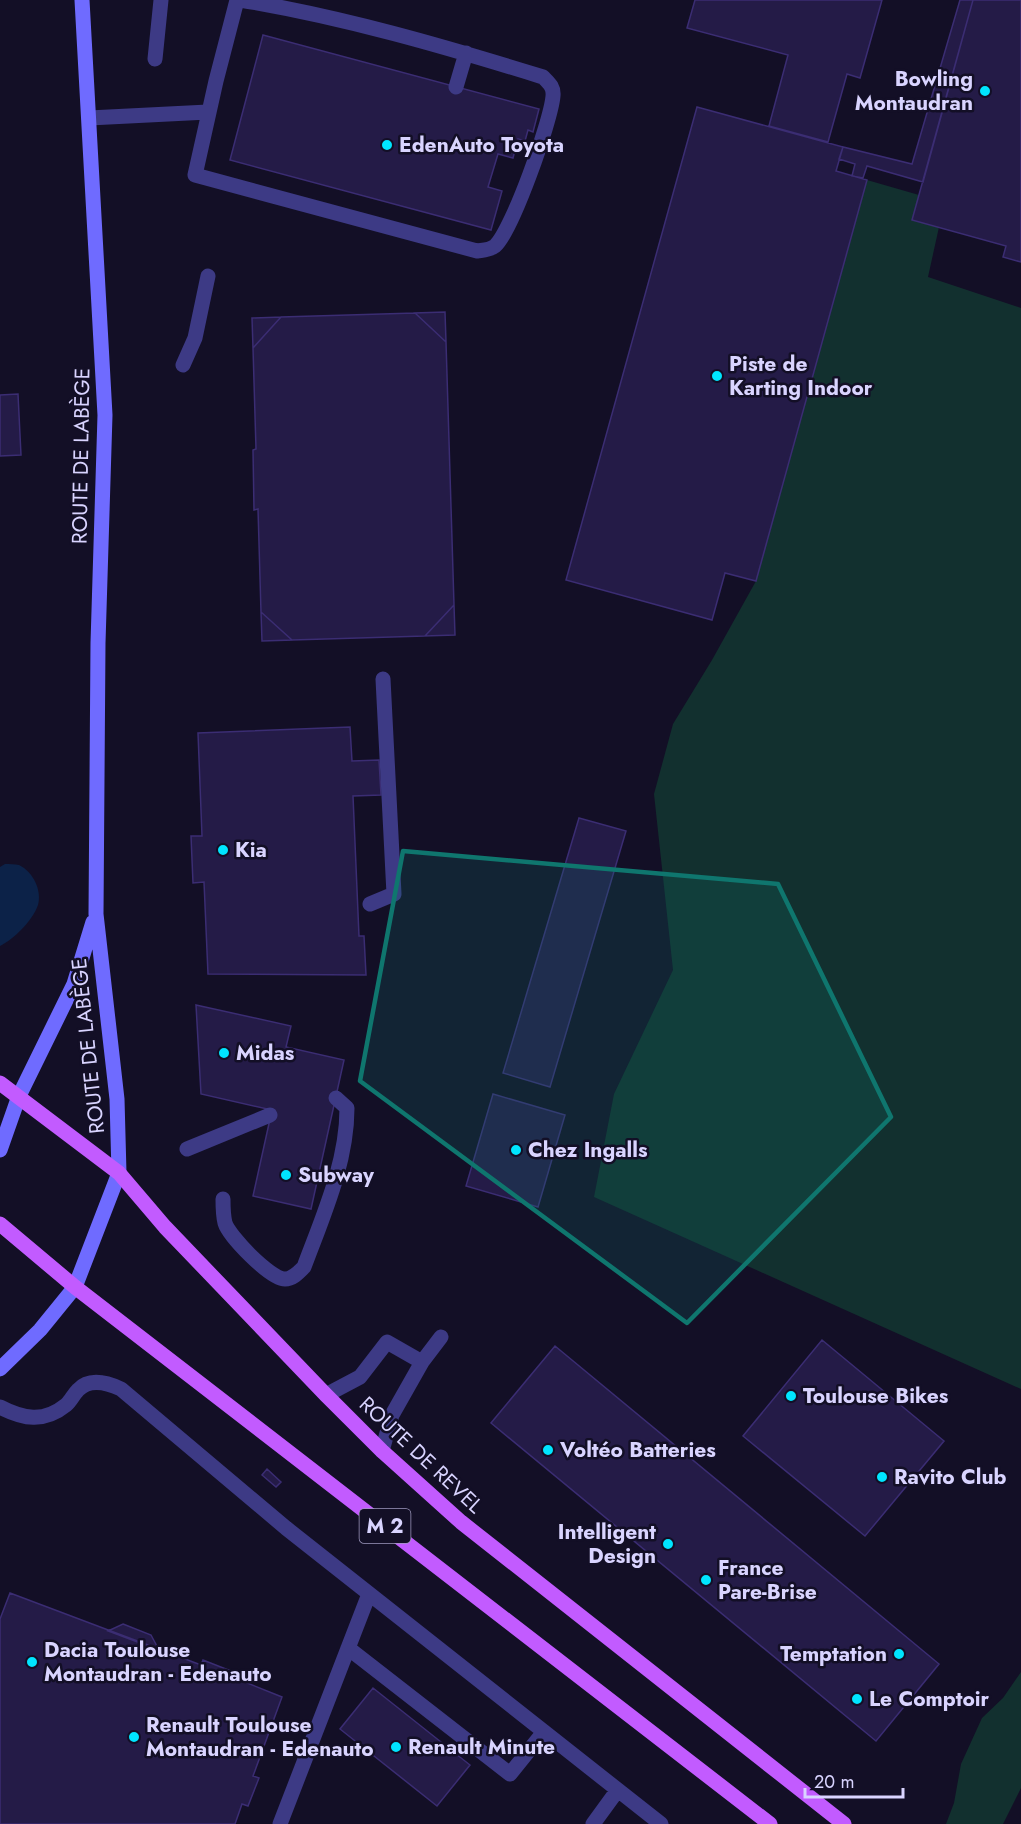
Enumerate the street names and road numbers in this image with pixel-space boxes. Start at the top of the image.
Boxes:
street label: ROUTE DE LABÈGE [64,368,98,544]
street label: ROUTE DE LABÈGE [64,957,112,1135]
street label: ROUTE DE REVEL [352,1390,490,1521]
road number: M 2 [360,1509,410,1543]

